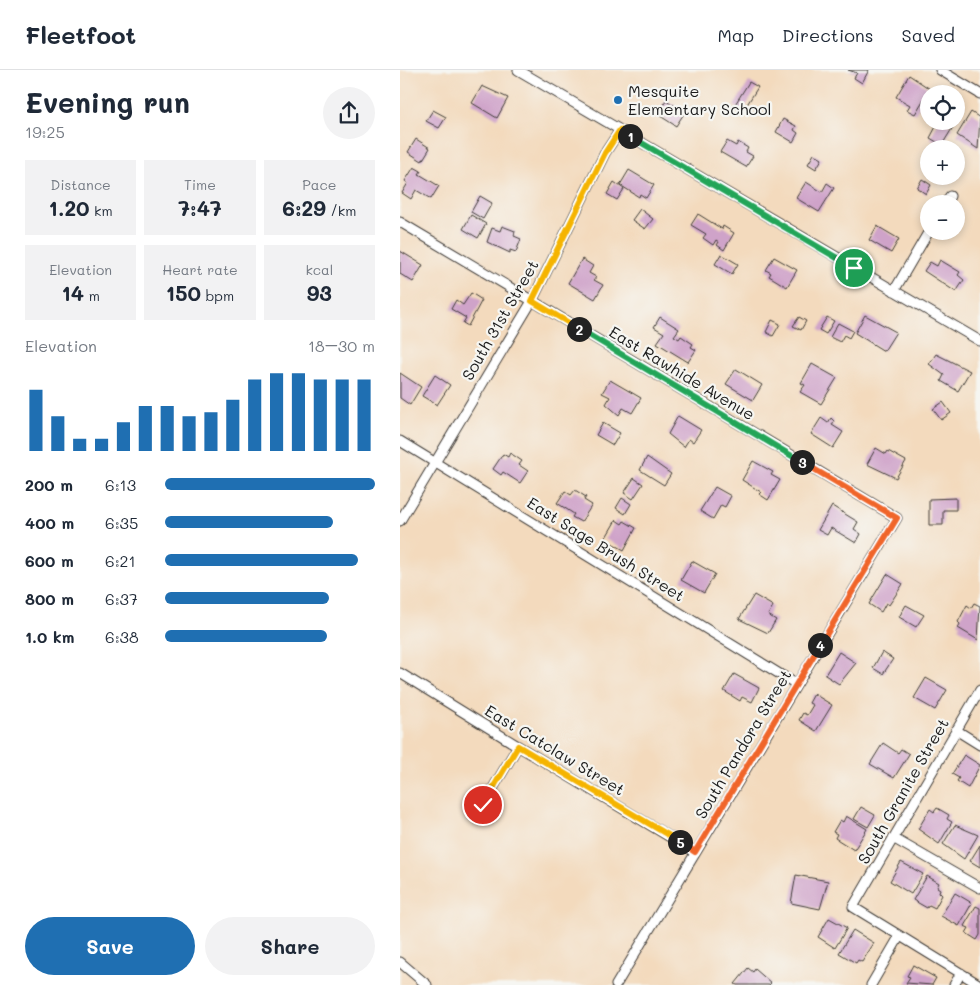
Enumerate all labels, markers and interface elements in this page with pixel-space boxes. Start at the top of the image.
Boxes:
text: Fleetfoot [25,19,136,50]
text: Map [717,23,754,47]
text: Directions [782,23,874,47]
text: Saved [902,23,955,47]
place label: Mesquite Elementary School [628,80,772,119]
text: Evening run [25,84,190,120]
map controls [920,85,965,240]
button: locate [920,85,965,130]
button: share [323,87,375,139]
marker: Mesquite Elementary School [612,94,624,106]
text: 19:25 [25,121,65,142]
pin: 1 [618,124,642,148]
text: 1 [627,127,634,146]
button: + [920,140,965,185]
text: Distance [51,175,111,194]
text: Time [184,175,216,194]
text: Pace [302,175,336,194]
text: 1.20 [49,194,90,221]
text: 7:47 [178,194,222,221]
text: 6:29 [282,194,326,221]
button: − [920,195,965,240]
text: km [90,201,113,220]
text: /km [326,201,356,220]
pin [833,247,875,289]
icon: arrive [840,254,868,282]
street label: South 31st Street [457,256,543,384]
text: Elevation [49,260,112,279]
text: Heart rate [162,260,238,279]
text: kcal [305,260,333,279]
text: 14 [62,279,84,306]
text: 150 [166,279,201,306]
text: 93 [307,279,332,306]
text: m [84,286,100,305]
text: bpm [201,286,234,305]
pin: 2 [566,316,592,342]
text: 2 [576,320,583,339]
street label: East Rawhide Avenue [606,321,759,424]
text: Elevation [25,335,97,356]
text: 18–30 m [308,335,375,356]
pin: 3 [790,450,814,474]
text: 3 [798,453,807,472]
text: 200 m [25,474,73,495]
text: 6:13 [105,474,136,495]
street label: East Sage Brush Street [524,491,689,606]
text: 400 m [25,512,74,533]
text: 6:35 [105,512,138,533]
text: 600 m [25,550,74,571]
text: 6:21 [105,550,136,571]
text: 800 m [25,588,74,609]
text: 6:37 [105,588,138,609]
text: 1.0 km [25,626,74,647]
text: 6:38 [105,626,139,647]
pin: 4 [808,632,832,658]
text: 4 [816,636,825,655]
street label: South Pandora Street [690,665,796,822]
street label: East Catclaw Street [482,700,629,800]
street label: South Granite Street [852,714,953,867]
pin [462,784,504,826]
icon: check [469,791,497,819]
pin: 5 [668,830,692,854]
text: 5 [676,833,685,852]
button: Save [25,917,195,975]
button: Share [205,917,375,975]

